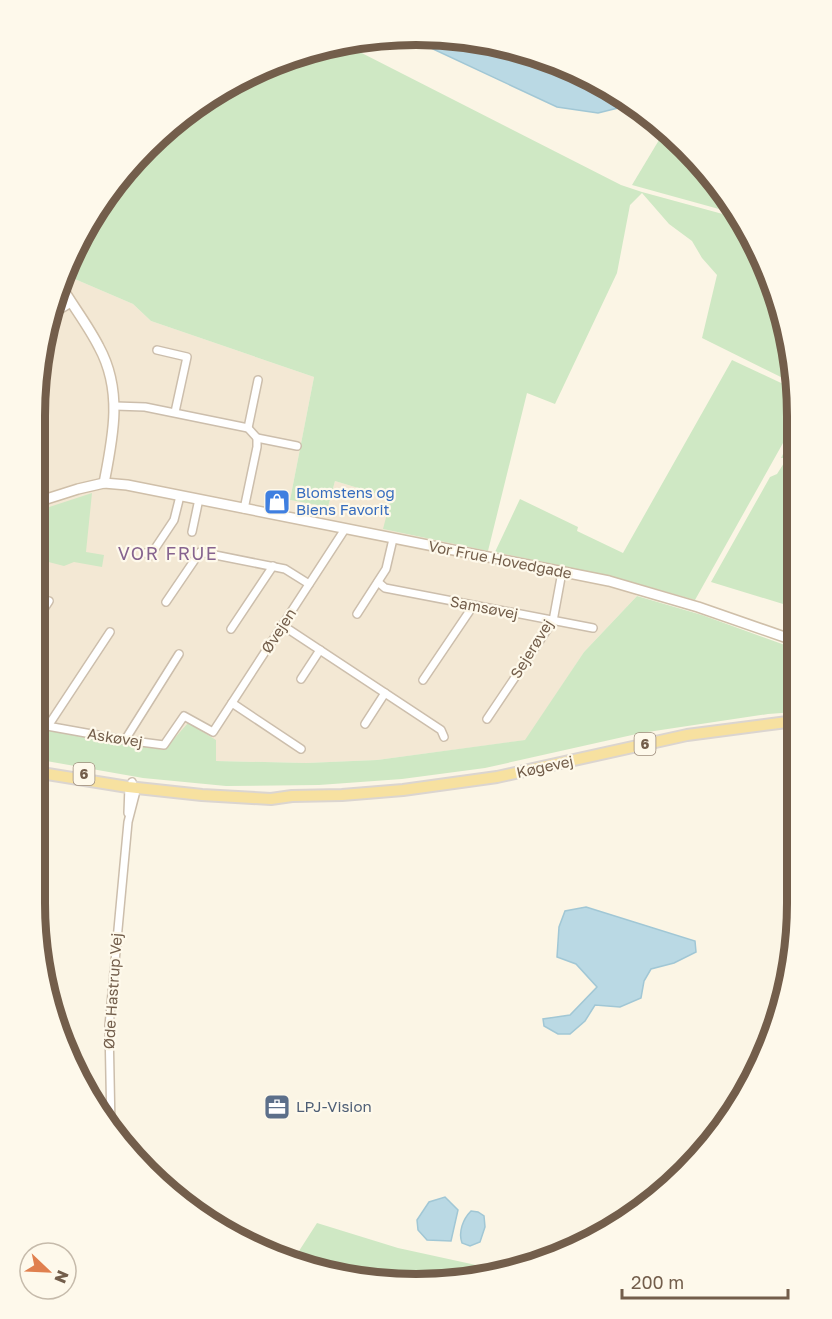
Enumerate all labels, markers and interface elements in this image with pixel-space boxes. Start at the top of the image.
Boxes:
place label: Blomstens og Biens Favorit [296,483,395,518]
shop icon: Blomstens og Biens Favorit [262,487,292,517]
street label: Vor Frue Hovedgade [427,536,574,582]
district label: VOR FRUE [118,542,218,564]
street label: Samsøvej [449,592,520,622]
street label: Øvejen [257,605,299,656]
street label: Sejerøvej [506,616,556,681]
street label: Askøvej [86,724,144,750]
road number: 6 [634,733,656,755]
street label: Køgevej [515,751,575,781]
road number: 6 [74,763,94,785]
street label: Øde Hastrup Vej [99,932,125,1050]
office icon: LPJ-Vision [262,1092,292,1122]
place label: LPJ-Vision [296,1097,372,1115]
north arrow [18,1241,78,1301]
scale bar [622,1262,788,1300]
text: N [50,1267,73,1286]
text: 200 m [631,1271,684,1293]

